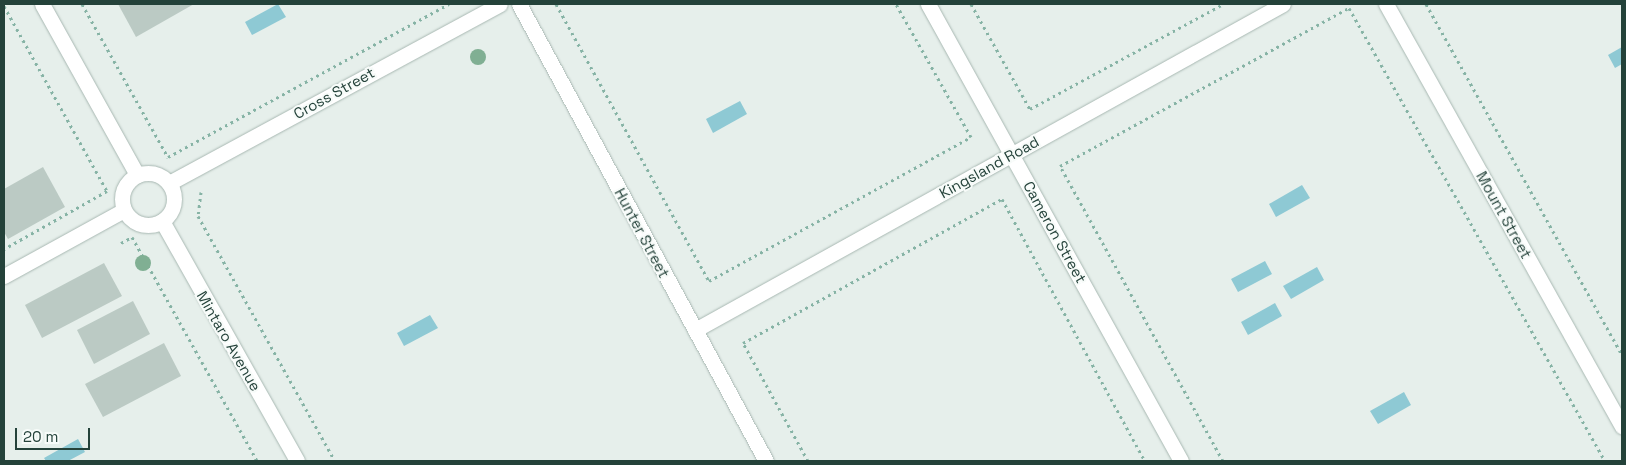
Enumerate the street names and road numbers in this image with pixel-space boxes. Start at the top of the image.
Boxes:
street label: Cross Street [290,63,378,123]
street label: Kingsland Road [936,132,1042,202]
street label: Mount Street [1473,168,1535,262]
street label: Cameron Street [1020,178,1090,286]
street label: Hunter Street [611,185,673,281]
street label: Mintaro Avenue [193,288,265,394]

